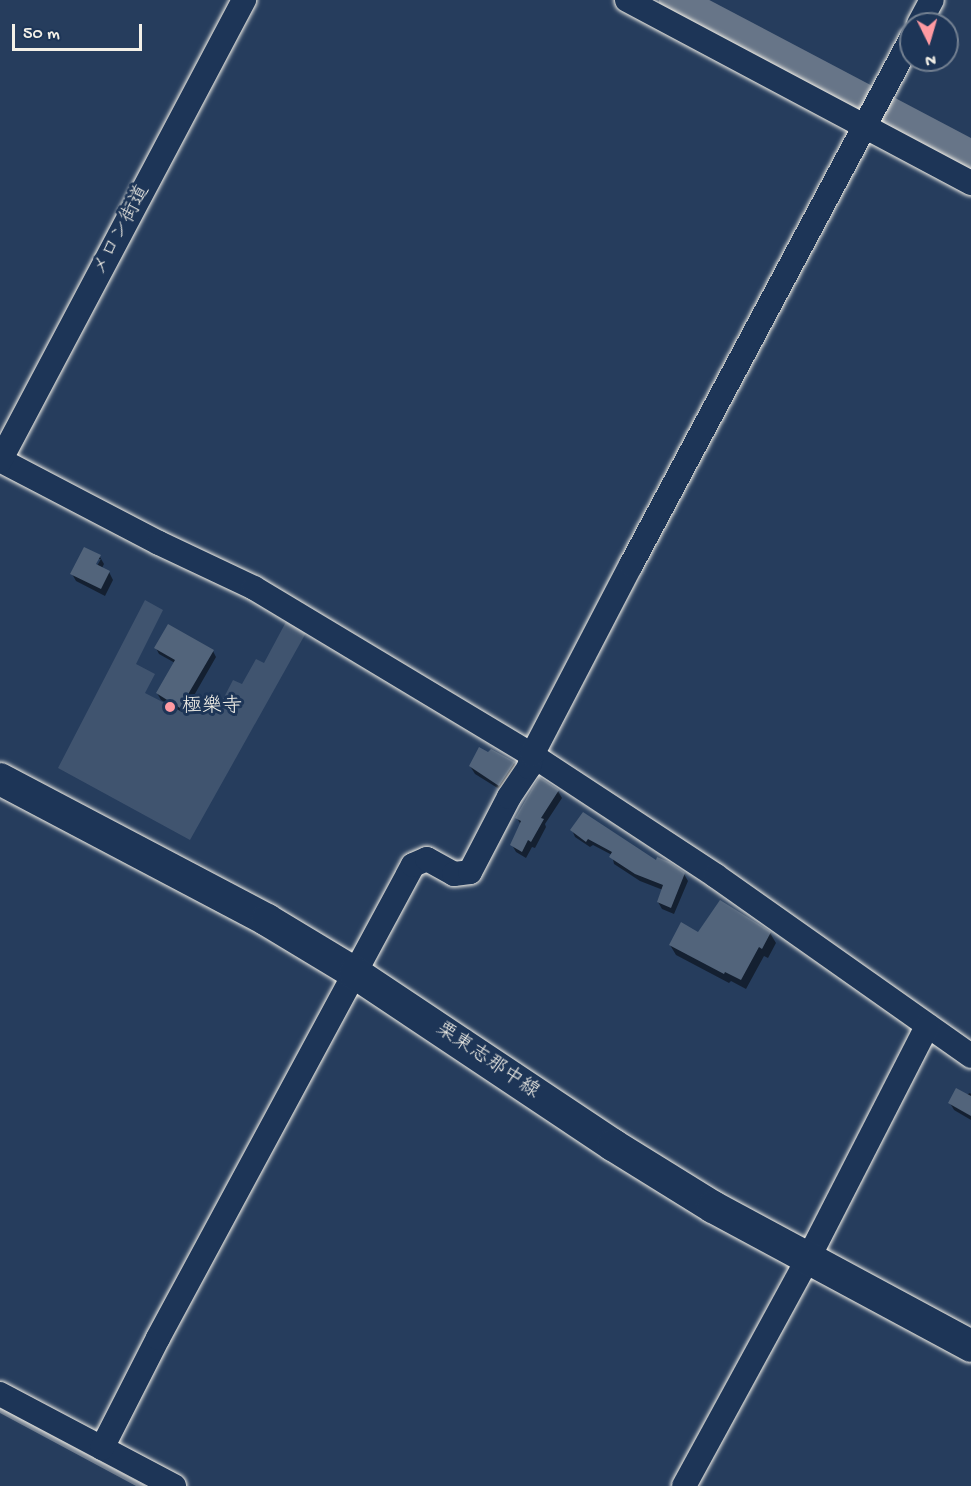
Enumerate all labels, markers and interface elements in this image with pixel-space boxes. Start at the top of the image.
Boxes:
scale bar [15,12,146,50]
north arrow [899,12,959,72]
text: 50 m [23,24,60,45]
text: N [924,49,936,68]
street label: メロン街道 [88,181,156,281]
place label: 極樂寺 [182,695,242,719]
marker: 極樂寺 [163,700,177,714]
street label: 栗東志那中線 [431,1018,543,1104]

